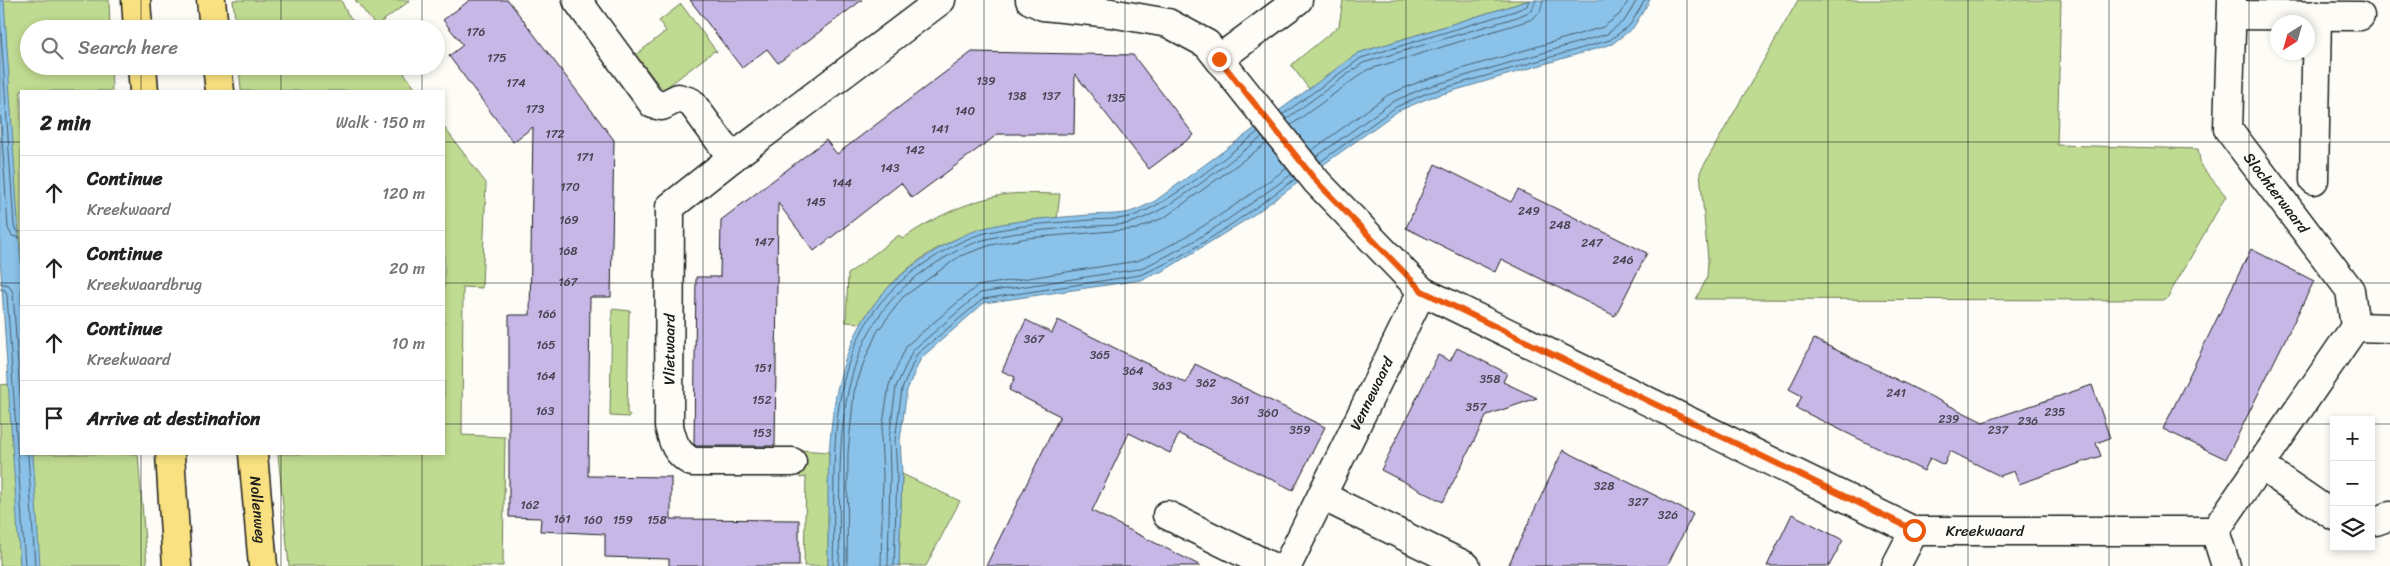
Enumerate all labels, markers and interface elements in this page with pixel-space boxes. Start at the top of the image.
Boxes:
north arrow [2270,15,2315,60]
search box [20,20,445,75]
house number: 176 [467,21,486,43]
text: Search here [78,31,178,64]
icon: search [38,34,66,62]
house number: 175 [487,47,507,69]
route end [1208,48,1231,71]
house number: 139 [976,70,996,92]
house number: 174 [506,72,526,94]
house number: 138 [1008,85,1026,107]
house number: 137 [1042,85,1061,107]
house number: 135 [1106,87,1126,109]
house number: 173 [526,98,545,120]
house number: 140 [955,100,976,122]
text: 2 min [40,104,91,142]
text: Walk · 150 m [336,108,425,137]
house number: 141 [931,118,949,140]
house number: 172 [546,123,565,145]
house number: 142 [905,139,925,161]
house number: 171 [576,146,594,168]
street label: Slochterwaard [2237,146,2316,240]
house number: 143 [880,157,900,179]
text: Continue [87,162,163,195]
house number: 144 [832,172,853,194]
house number: 170 [560,176,580,198]
icon: ahead [40,179,68,207]
text: 120 m [382,179,425,208]
house number: 145 [806,191,826,213]
text: Kreekwaard [87,195,170,224]
house number: 249 [1518,200,1540,222]
house number: 169 [559,209,579,231]
house number: 248 [1549,214,1571,236]
house number: 147 [754,231,775,253]
house number: 247 [1581,232,1604,254]
text: Continue [87,237,163,270]
house number: 168 [558,240,578,262]
house number: 246 [1612,249,1634,271]
icon: ahead [40,254,68,282]
text: 20 m [389,254,425,283]
text: Kreekwaardbrug [87,270,202,299]
house number: 167 [559,271,579,293]
house number: 166 [538,303,557,325]
text: Continue [87,312,163,345]
street label: Vlietwaard [656,313,683,385]
house number: 367 [1024,328,1045,350]
icon: ahead [40,329,68,357]
text: 10 m [392,329,425,358]
house number: 165 [536,334,556,356]
house number: 365 [1090,344,1110,366]
text: Kreekwaard [87,345,170,374]
street label: Vennewaard [1343,352,1401,435]
house number: 151 [754,357,772,379]
house number: 364 [1123,360,1144,382]
house number: 164 [536,365,556,387]
house number: 358 [1479,368,1501,390]
house number: 362 [1196,372,1216,394]
house number: 363 [1152,375,1172,397]
house number: 241 [1886,382,1906,404]
house number: 152 [752,389,772,411]
house number: 361 [1231,389,1249,411]
house number: 357 [1466,396,1488,418]
house number: 163 [536,400,555,422]
house number: 235 [2045,401,2065,423]
text: Arrive at destination [87,402,260,435]
house number: 360 [1258,402,1279,424]
icon: arrive [40,404,68,432]
house number: 239 [1939,408,1959,430]
house number: 236 [2018,410,2038,432]
map controls [2330,416,2375,551]
button: + [2330,416,2375,461]
house number: 359 [1289,419,1311,441]
house number: 237 [1988,419,2009,441]
house number: 153 [752,422,772,444]
button: − [2330,461,2375,506]
street label: Nollenweg [242,475,274,545]
house number: 328 [1594,475,1614,497]
house number: 327 [1628,491,1649,513]
house number: 162 [521,494,540,516]
house number: 326 [1658,504,1678,526]
button: layers [2330,506,2375,551]
house number: 161 [553,508,571,530]
house number: 160 [583,509,603,531]
house number: 159 [613,509,633,531]
house number: 158 [647,509,667,531]
street label: Kreekwaard [1946,518,2025,544]
route start [1903,519,1926,542]

